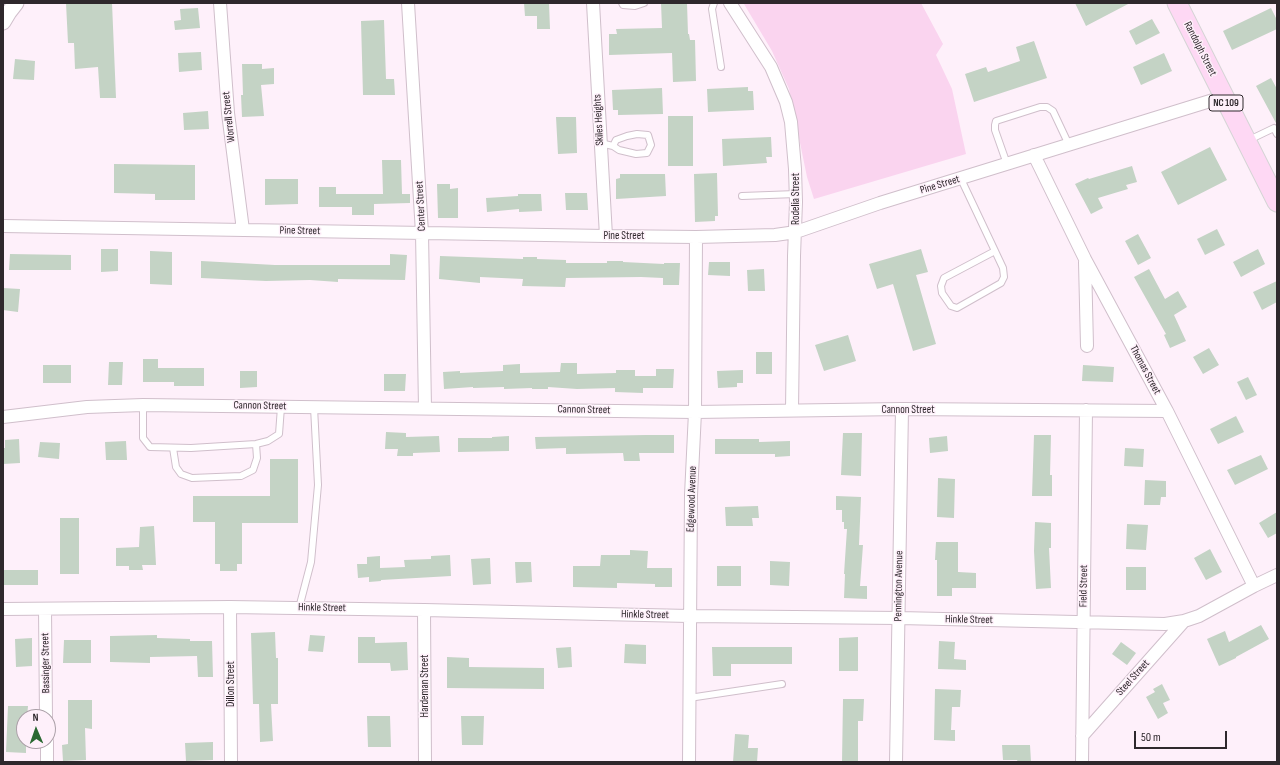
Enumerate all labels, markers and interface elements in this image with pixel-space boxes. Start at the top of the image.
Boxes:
street label: Randolph Street [1181,20,1219,78]
street label: Worrell Street [220,91,238,143]
street label: Skiles Heights [591,94,607,146]
road number: NC 109 [1209,95,1243,111]
street label: Rodelia Street [789,173,803,225]
street label: Pine Street [919,173,961,197]
street label: Center Street [413,181,429,231]
street label: Pine Street [279,224,321,238]
street label: Pine Street [604,229,644,243]
street label: Thomas Street [1127,343,1163,397]
street label: Cannon Street [233,399,287,413]
street label: Cannon Street [557,403,611,417]
street label: Cannon Street [881,403,935,417]
street label: Edgewood Avenue [684,466,700,532]
street label: Pennington Avenue [892,551,906,621]
street label: Field Street [1077,565,1091,607]
street label: Hinkle Street [298,601,346,615]
street label: Hinkle Street [621,608,669,622]
street label: Hinkle Street [945,613,993,627]
street label: Bassinger Street [39,633,53,693]
street label: Hardeman Street [418,655,432,717]
street label: Steel Street [1113,657,1153,699]
street label: Dillon Street [224,661,238,707]
north arrow [16,709,56,749]
text: N [32,711,39,724]
scale bar [1136,723,1229,749]
text: 50 m [1141,730,1161,745]

